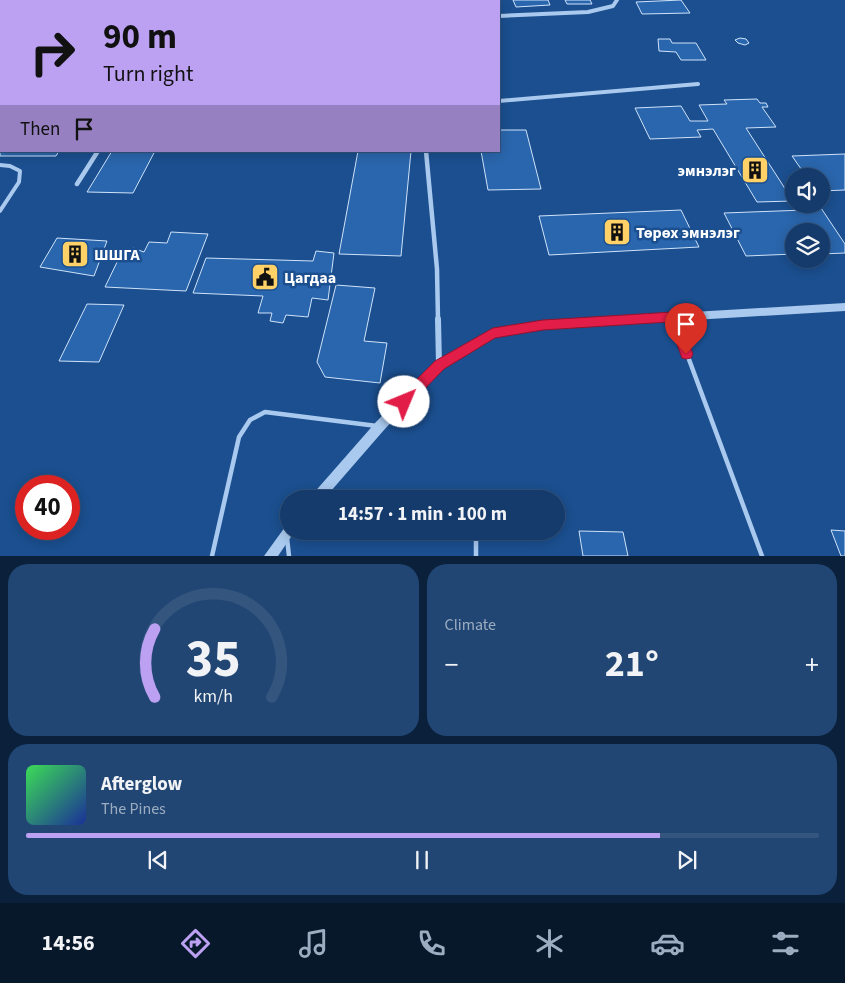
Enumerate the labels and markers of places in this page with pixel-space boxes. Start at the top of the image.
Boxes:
building icon: эмнэлэг [740,155,770,185]
place label: эмнэлэг [678,160,736,182]
building icon: Төрөх эмнэлэг [602,217,632,247]
place label: Төрөх эмнэлэг [636,222,740,244]
building icon: ШШГА [60,239,90,269]
place label: ШШГА [94,244,141,266]
public building icon: Цагдаа [250,262,280,292]
place label: Цагдаа [284,267,336,289]
pin [665,303,707,354]

